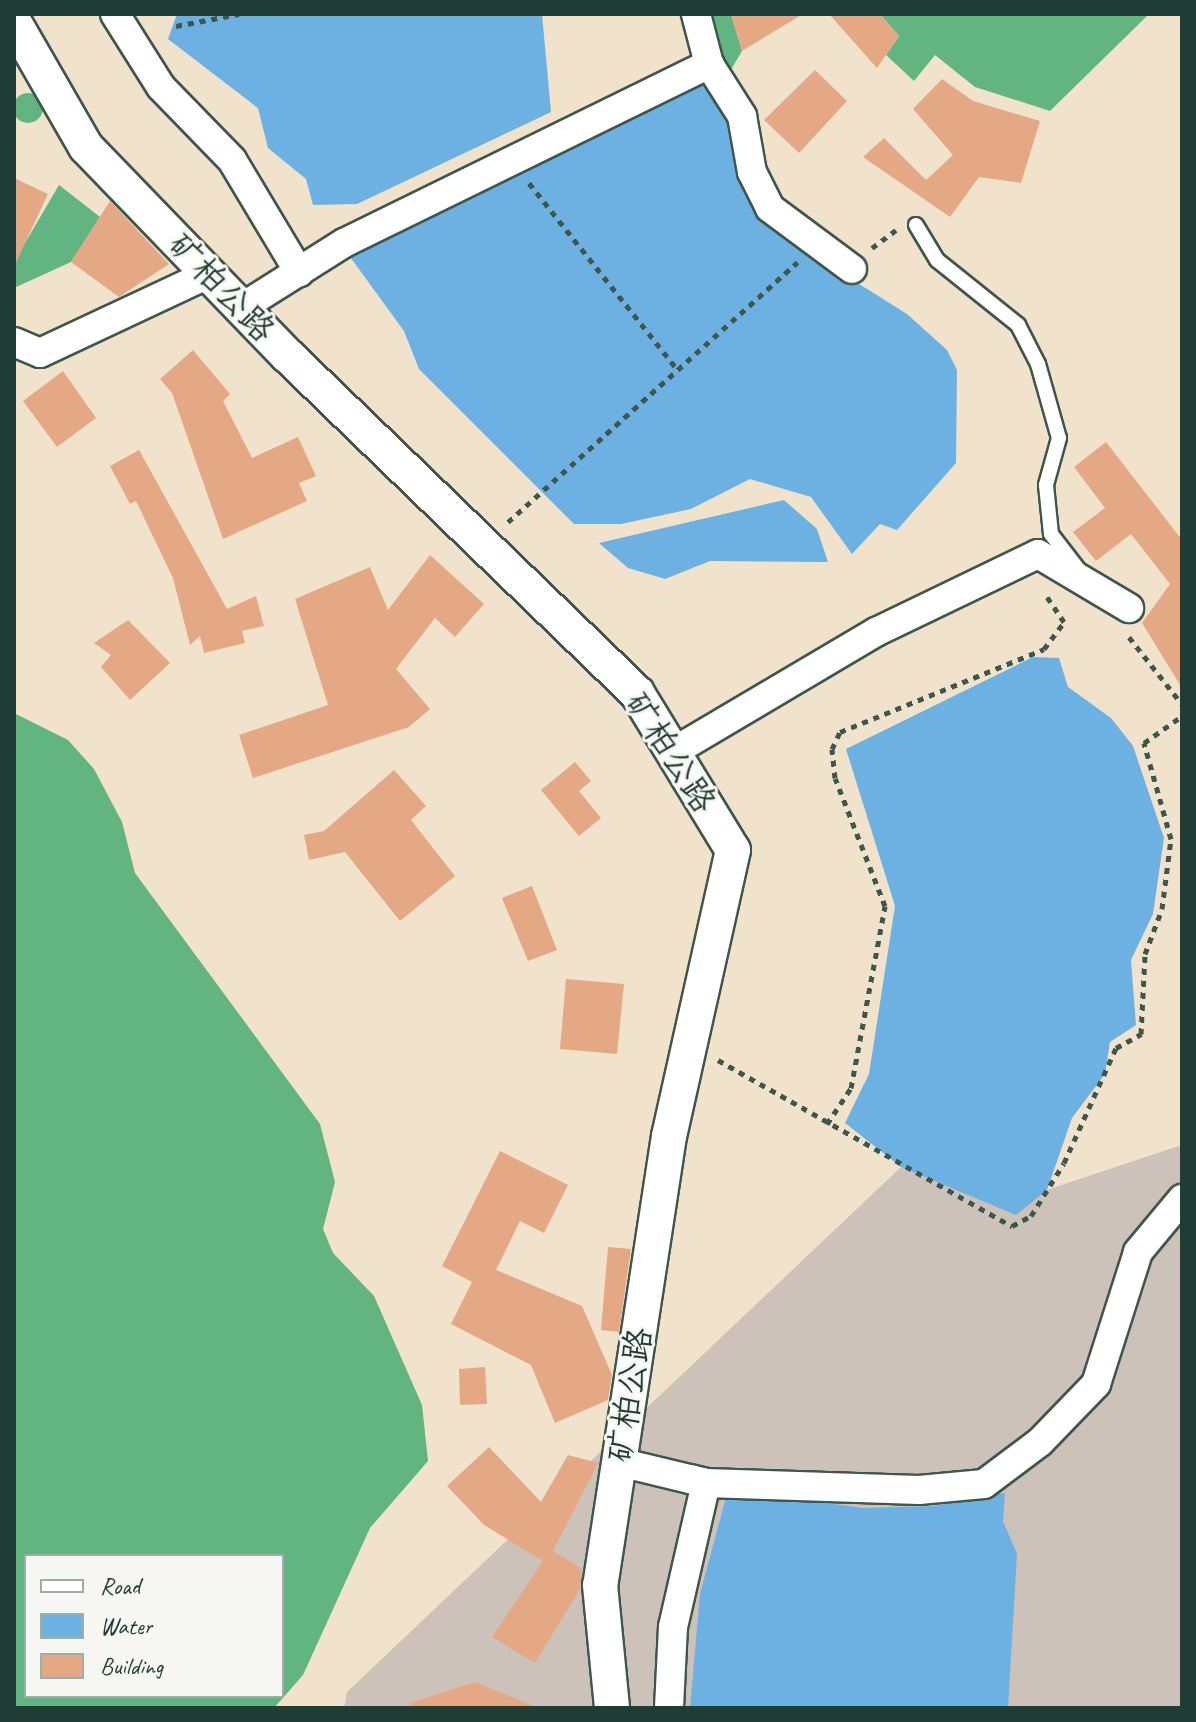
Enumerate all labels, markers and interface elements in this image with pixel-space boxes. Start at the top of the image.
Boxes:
street label: 矿柏公路 [160,224,284,350]
street label: 矿柏公路 [617,684,725,820]
street label: 矿柏公路 [598,1325,660,1465]
legend [24,1554,284,1698]
text: Road [100,1571,140,1601]
text: Water [100,1611,152,1641]
text: Building [100,1651,163,1681]

